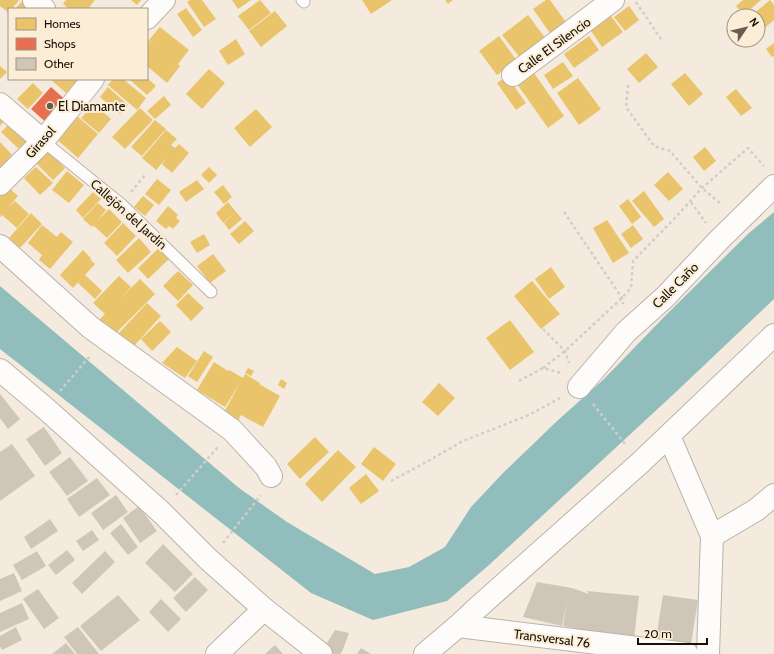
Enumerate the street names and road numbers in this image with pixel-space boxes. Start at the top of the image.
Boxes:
street label: Calle El Silencio [514,13,594,77]
street label: Girasol [22,123,58,161]
street label: Callejón del Jardín [87,175,171,253]
street label: Calle Caño [649,259,701,311]
street label: Transversal 76 [513,625,591,651]

